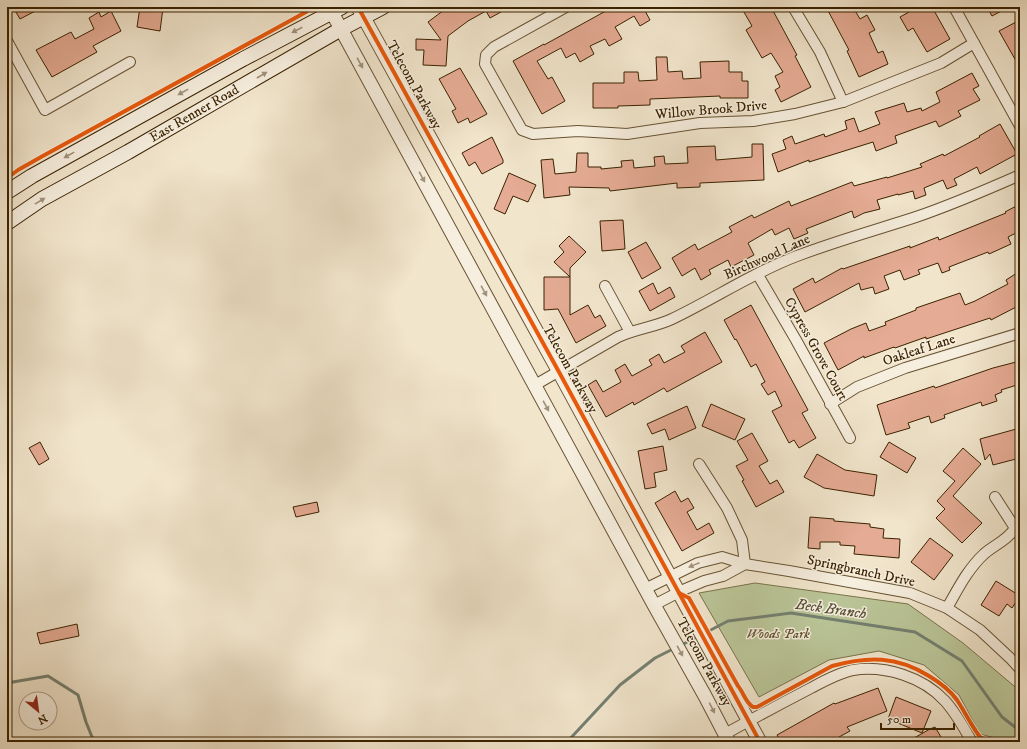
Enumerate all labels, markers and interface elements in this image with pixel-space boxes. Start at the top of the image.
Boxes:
one-way arrow [292,27,303,34]
street label: Telecom Parkway [382,37,446,133]
one-way arrow [357,57,363,69]
one-way arrow [256,71,268,78]
street label: East Renner Road [146,81,242,147]
one-way arrow [177,89,189,95]
street label: Willow Brook Drive [653,96,768,124]
one-way arrow [63,152,75,159]
one-way arrow [419,171,426,183]
one-way arrow [34,198,46,205]
street label: Birchwood Lane [721,230,813,284]
one-way arrow [481,286,488,297]
street label: Cypress Grove Court [780,294,852,404]
street label: Telecom Parkway [538,321,602,417]
street label: Oakleaf Lane [880,330,958,370]
one-way arrow [543,400,550,412]
street label: Springbranch Drive [805,551,917,591]
one-way arrow [688,563,700,569]
water label: Beck Branch [793,594,868,623]
street label: Telecom Parkway [672,614,736,710]
park label: Woods Park [746,625,810,643]
one-way arrow [677,645,684,657]
north arrow [18,691,58,731]
one-way arrow [709,703,715,714]
scale bar [881,705,954,731]
text: N [35,711,50,727]
text: 50 m [887,712,911,727]

